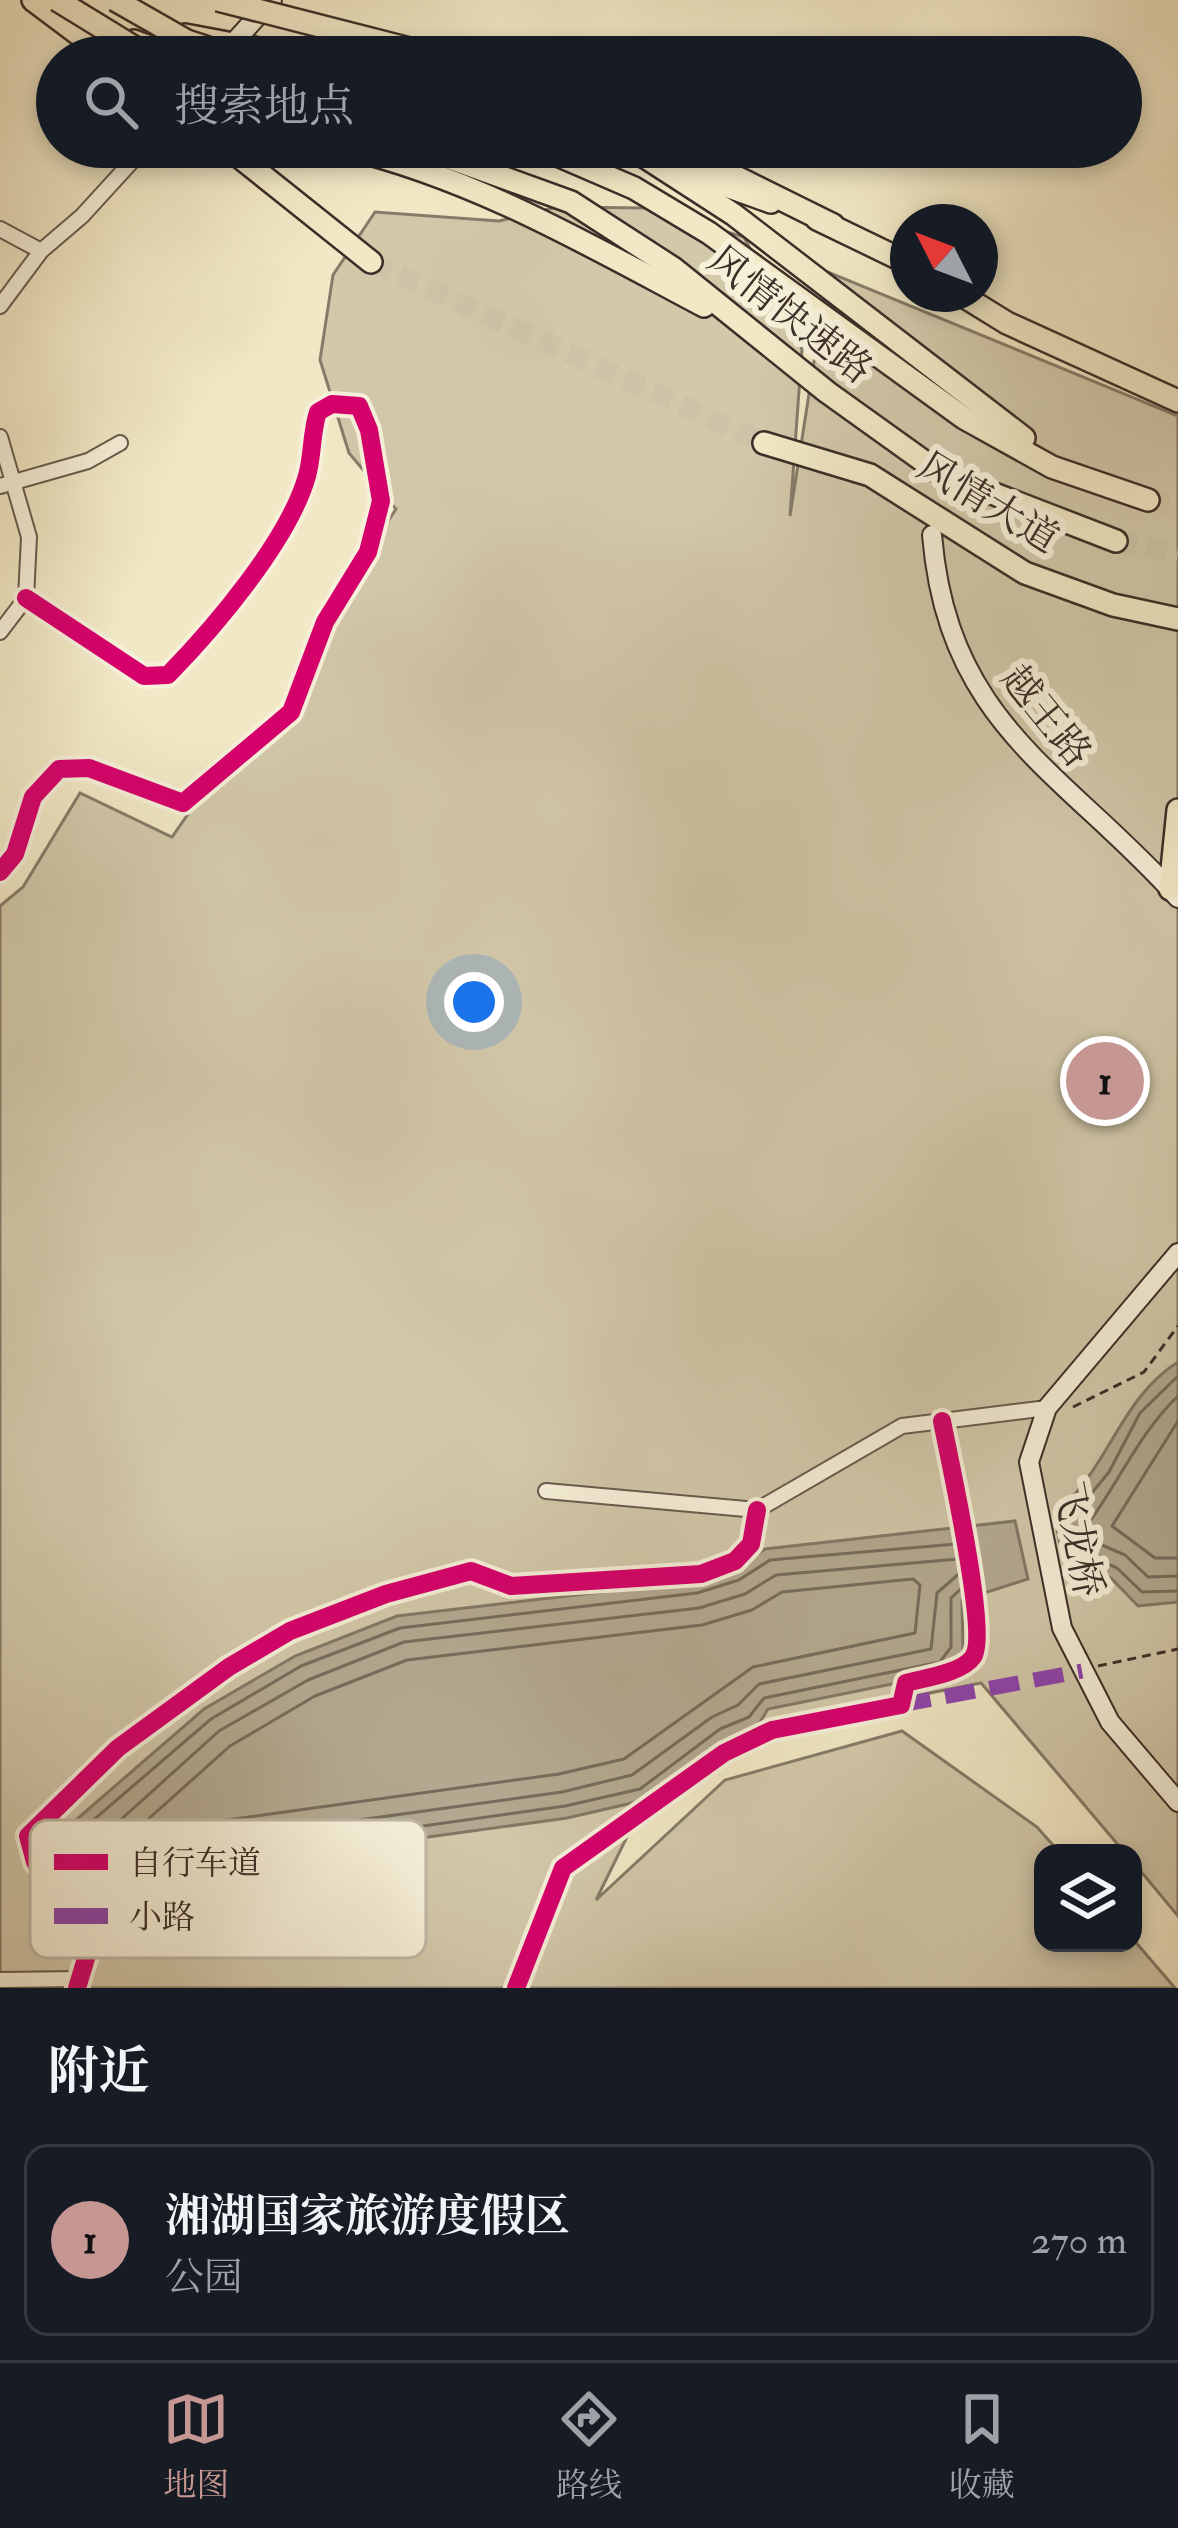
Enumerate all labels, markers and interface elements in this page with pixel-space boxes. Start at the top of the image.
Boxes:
search box [36,36,1142,168]
icon: search [78,69,144,135]
text: 搜索地点 [174,79,354,135]
north arrow [890,204,998,312]
street label: 风情快速路 [698,236,882,394]
street label: 风情大道 [909,442,1067,564]
street label: 越王路 [990,655,1102,777]
your location [444,972,504,1032]
pin: 1 [1066,1036,1144,1126]
street label: 飞龙桥 [1043,1477,1113,1601]
legend [30,1820,426,1958]
text: 自行车道 [129,1843,261,1884]
map controls [1034,1844,1142,1952]
button: layers [1034,1844,1142,1952]
text: 小路 [129,1897,195,1938]
text: 附近 [48,2040,150,2104]
text: 湘湖国家旅游度假区 [165,2189,570,2245]
text: 1 [83,2216,97,2265]
text: 270 m [1031,2216,1127,2265]
text: 公园 [165,2253,243,2302]
tab: 地图 [163,2386,229,2506]
tab: 路线 [556,2386,622,2506]
tab: 收藏 [949,2386,1015,2506]

